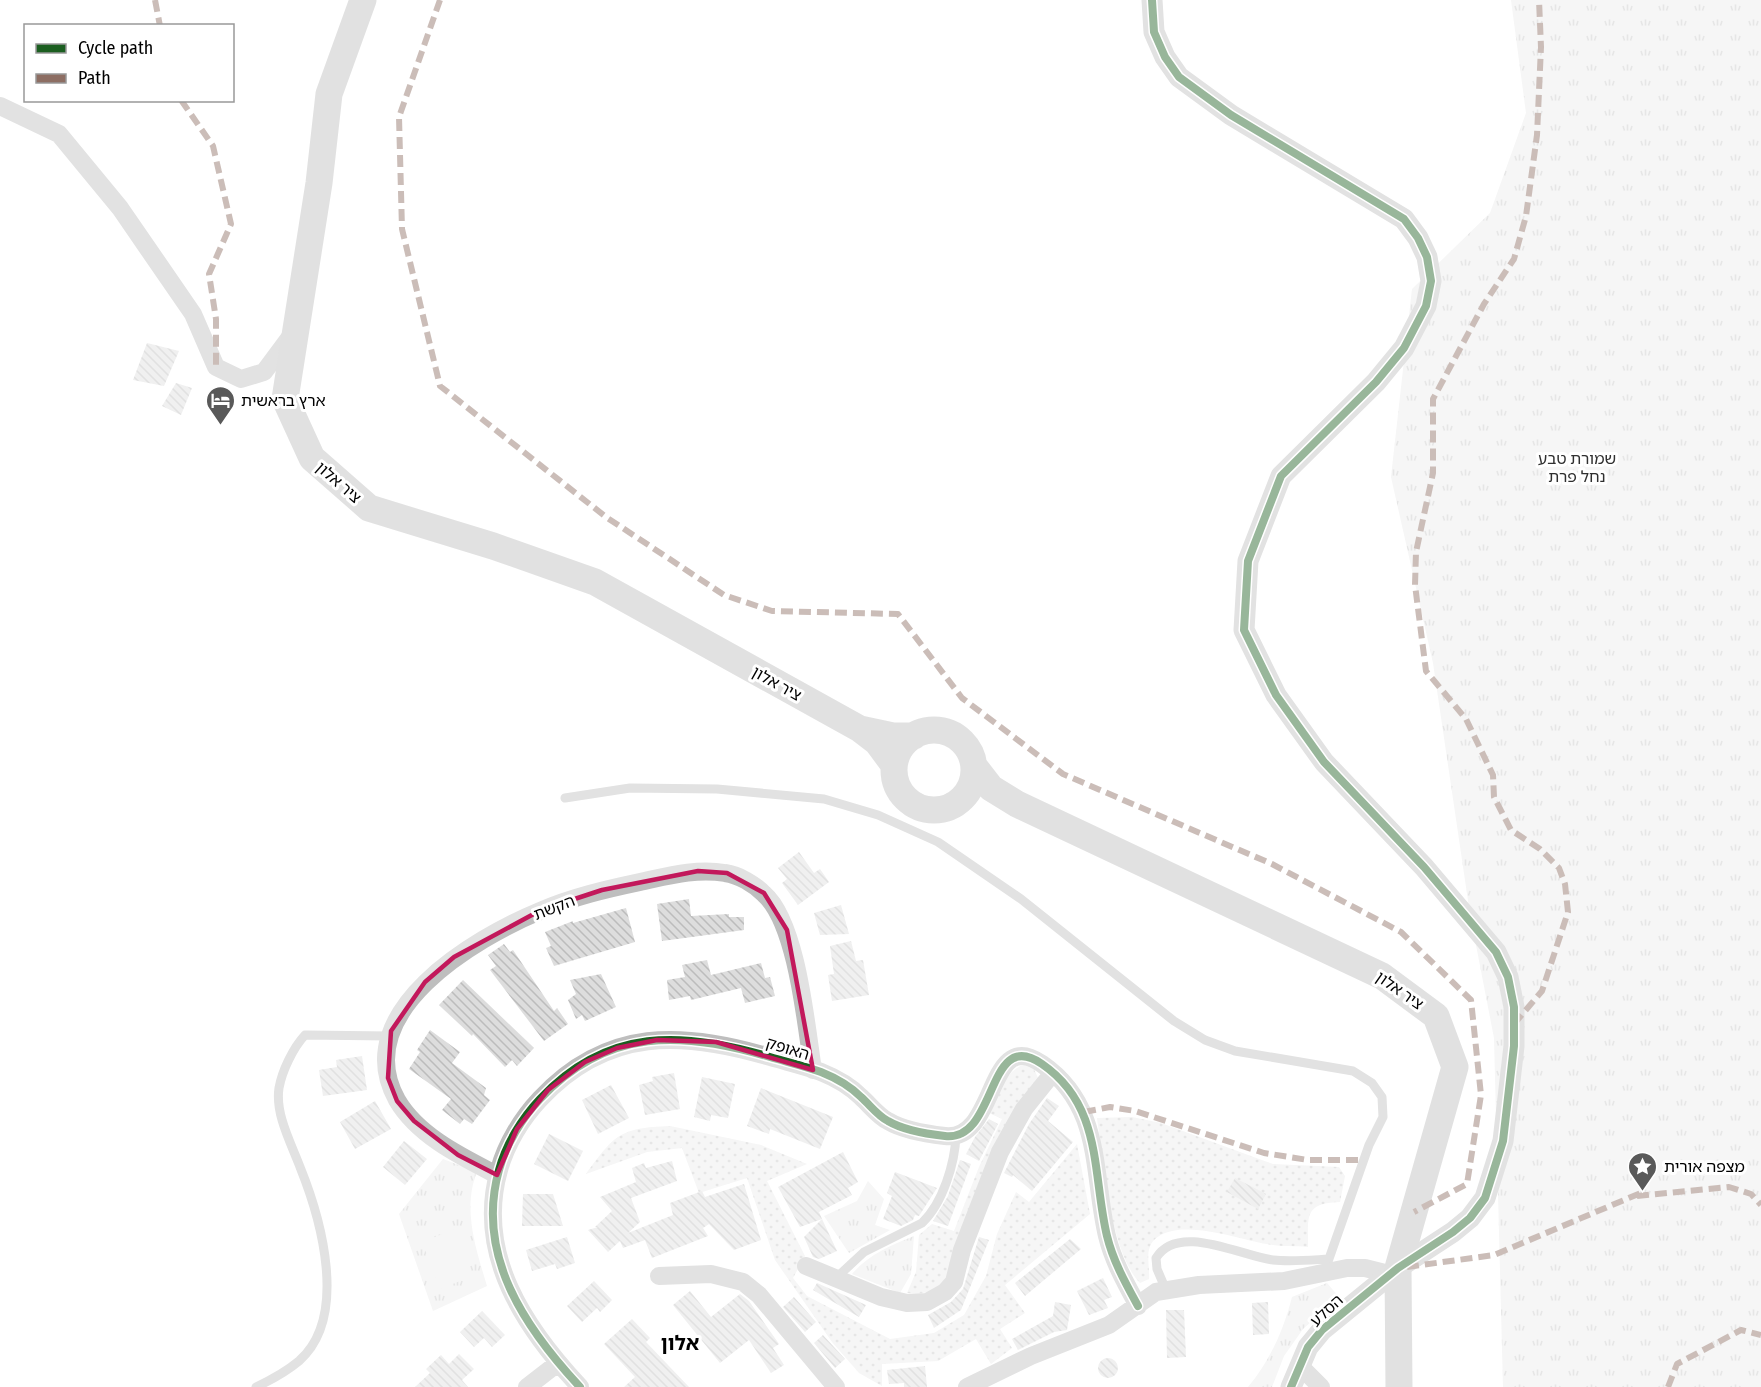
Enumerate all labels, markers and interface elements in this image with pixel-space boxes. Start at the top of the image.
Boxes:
legend [24,24,234,102]
text: Cycle path [78,37,153,59]
text: Path [78,67,111,89]
hotel icon: ארץ בראשית [204,384,236,426]
place label: ארץ בראשית [241,391,326,410]
park label: שמורת טבע נחל פרת [1538,449,1616,486]
street label: ציר אלון [312,458,365,507]
street label: ציר אלון [749,662,805,705]
street label: הקשת [531,891,578,924]
street label: ציר אלון [1372,967,1427,1014]
street label: האופק [764,1033,812,1064]
place icon: מצפה אורית [1627,1150,1659,1192]
place label: מצפה אורית [1664,1157,1745,1176]
street label: הסלע [1306,1290,1347,1330]
district label: אלון [661,1331,699,1355]

